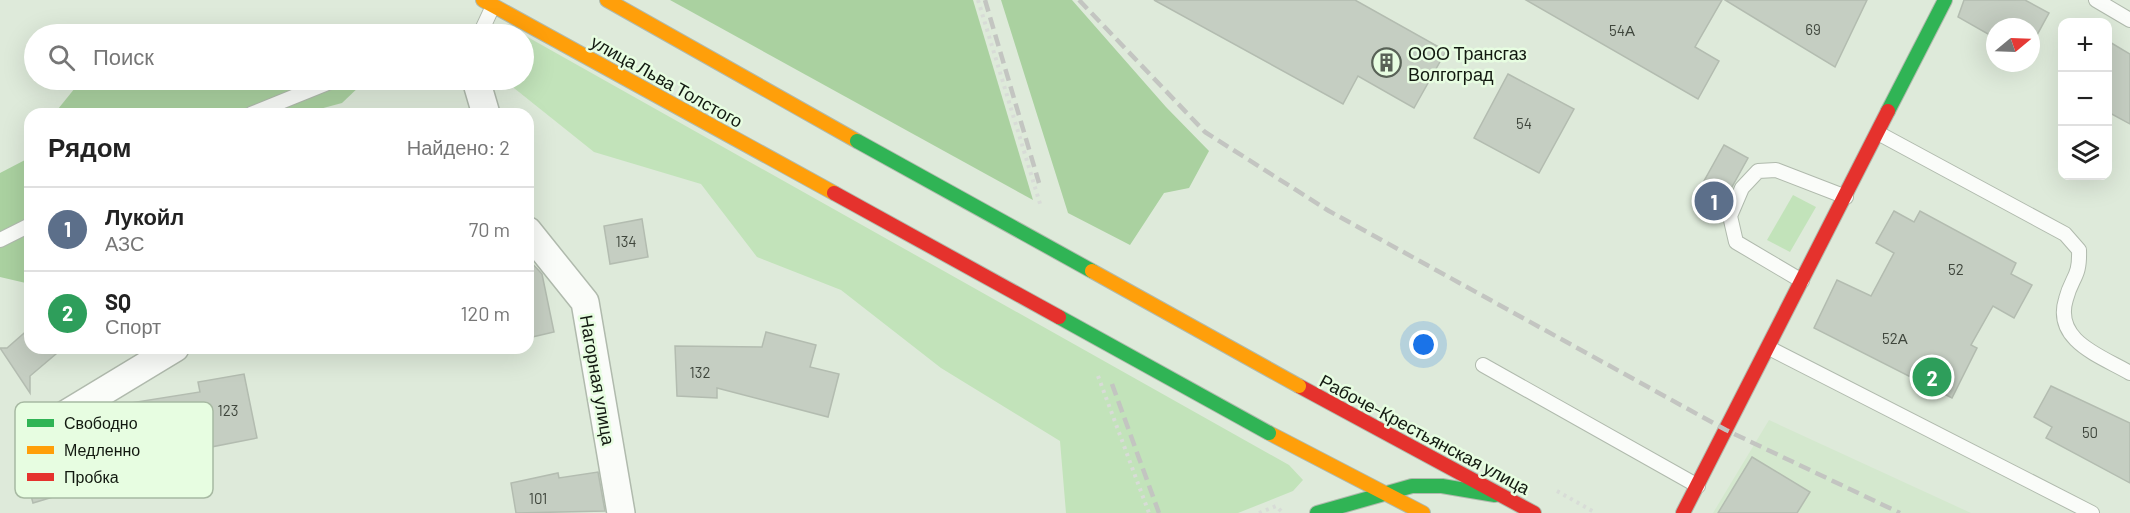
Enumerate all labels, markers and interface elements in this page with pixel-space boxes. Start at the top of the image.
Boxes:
north arrow [1986,18,2040,72]
map controls [2058,18,2112,180]
button: + [2058,18,2112,72]
house number: 69 [1805,20,1821,38]
house number: 54А [1609,21,1635,39]
search box [24,24,534,90]
street label: улица Льва Толстого [587,30,747,132]
icon: search [45,41,78,74]
place label: ООО Трансгаз Волгоград [1408,42,1527,85]
text: Поиск [93,43,154,69]
building icon: ООО Трансгаз Волгоград [1371,47,1403,79]
button: − [2058,72,2112,126]
house number: 54 [1516,114,1532,132]
button: layers [2058,126,2112,180]
text: Рядом [48,131,131,162]
text: Найдено: 2 [407,135,510,159]
pin: 1 [1694,178,1734,224]
text: Лукойл [105,203,184,229]
text: 1 [64,217,71,241]
text: 70 m [469,217,510,241]
text: АЗС [105,231,144,255]
house number: 134 [615,232,637,250]
house number: 52 [1948,260,1964,278]
text: SQ [105,288,131,314]
text: 2 [62,301,73,325]
text: 120 m [460,301,510,325]
street label: Нагорная улица [576,313,620,448]
text: Спорт [105,314,161,338]
house number: 52А [1882,329,1908,347]
your location [1409,330,1438,359]
pin: 2 [1912,354,1952,400]
house number: 132 [689,363,711,381]
street label: Рабоче-Крестьянская улица [1316,369,1535,499]
house number: 123 [218,401,238,419]
legend [15,402,213,498]
text: Свободно [64,413,138,432]
house number: 50 [2082,423,2098,441]
text: Медленно [64,440,140,459]
text: Пробка [64,467,119,486]
house number: 101 [529,489,547,507]

